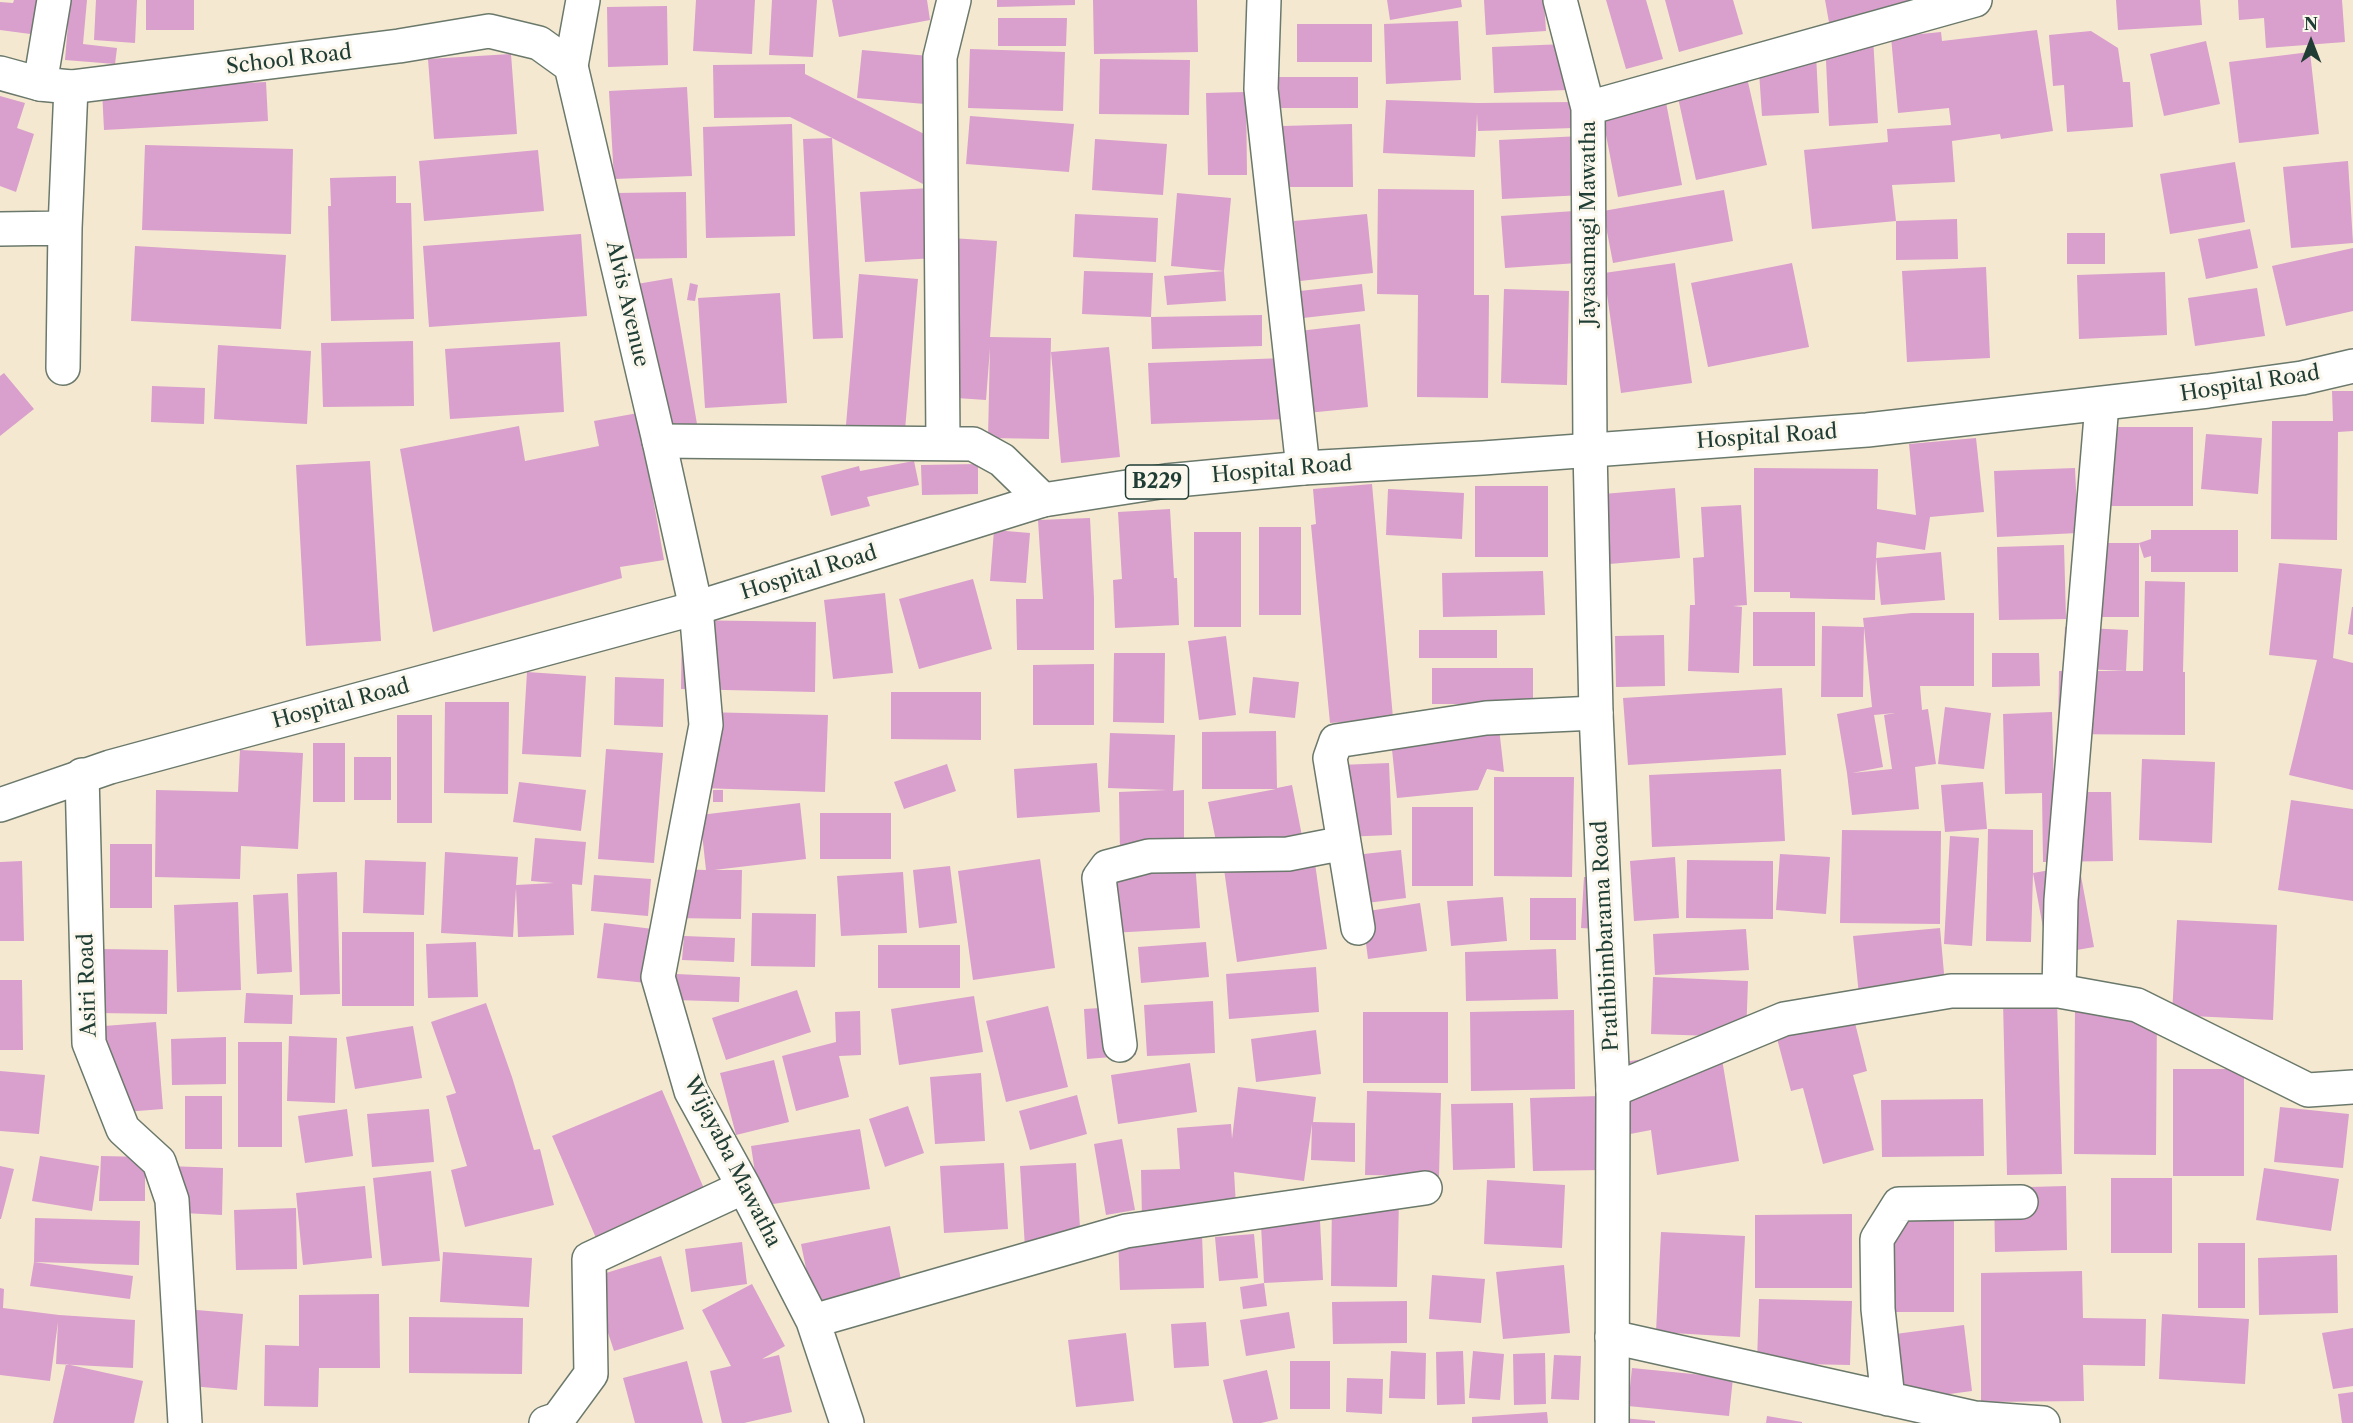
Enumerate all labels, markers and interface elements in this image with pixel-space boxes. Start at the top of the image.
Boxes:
north arrow [2281,12,2341,72]
text: N [2304,14,2318,34]
street label: School Road [225,40,353,80]
street label: Jayasamagi Mawatha [1576,121,1602,325]
street label: Alvis Avenue [600,238,654,370]
street label: Hospital Road [2178,361,2322,407]
street label: Hospital Road [1696,420,1838,454]
street label: Hospital Road [1211,451,1353,489]
road number: B229 [1126,465,1188,499]
street label: Hospital Road [738,540,880,606]
street label: Hospital Road [270,674,412,734]
street label: Prathibimbarama Road [1587,820,1625,1052]
street label: Asiri Road [74,933,102,1037]
street label: Wijayaba Mawatha [678,1072,786,1252]

